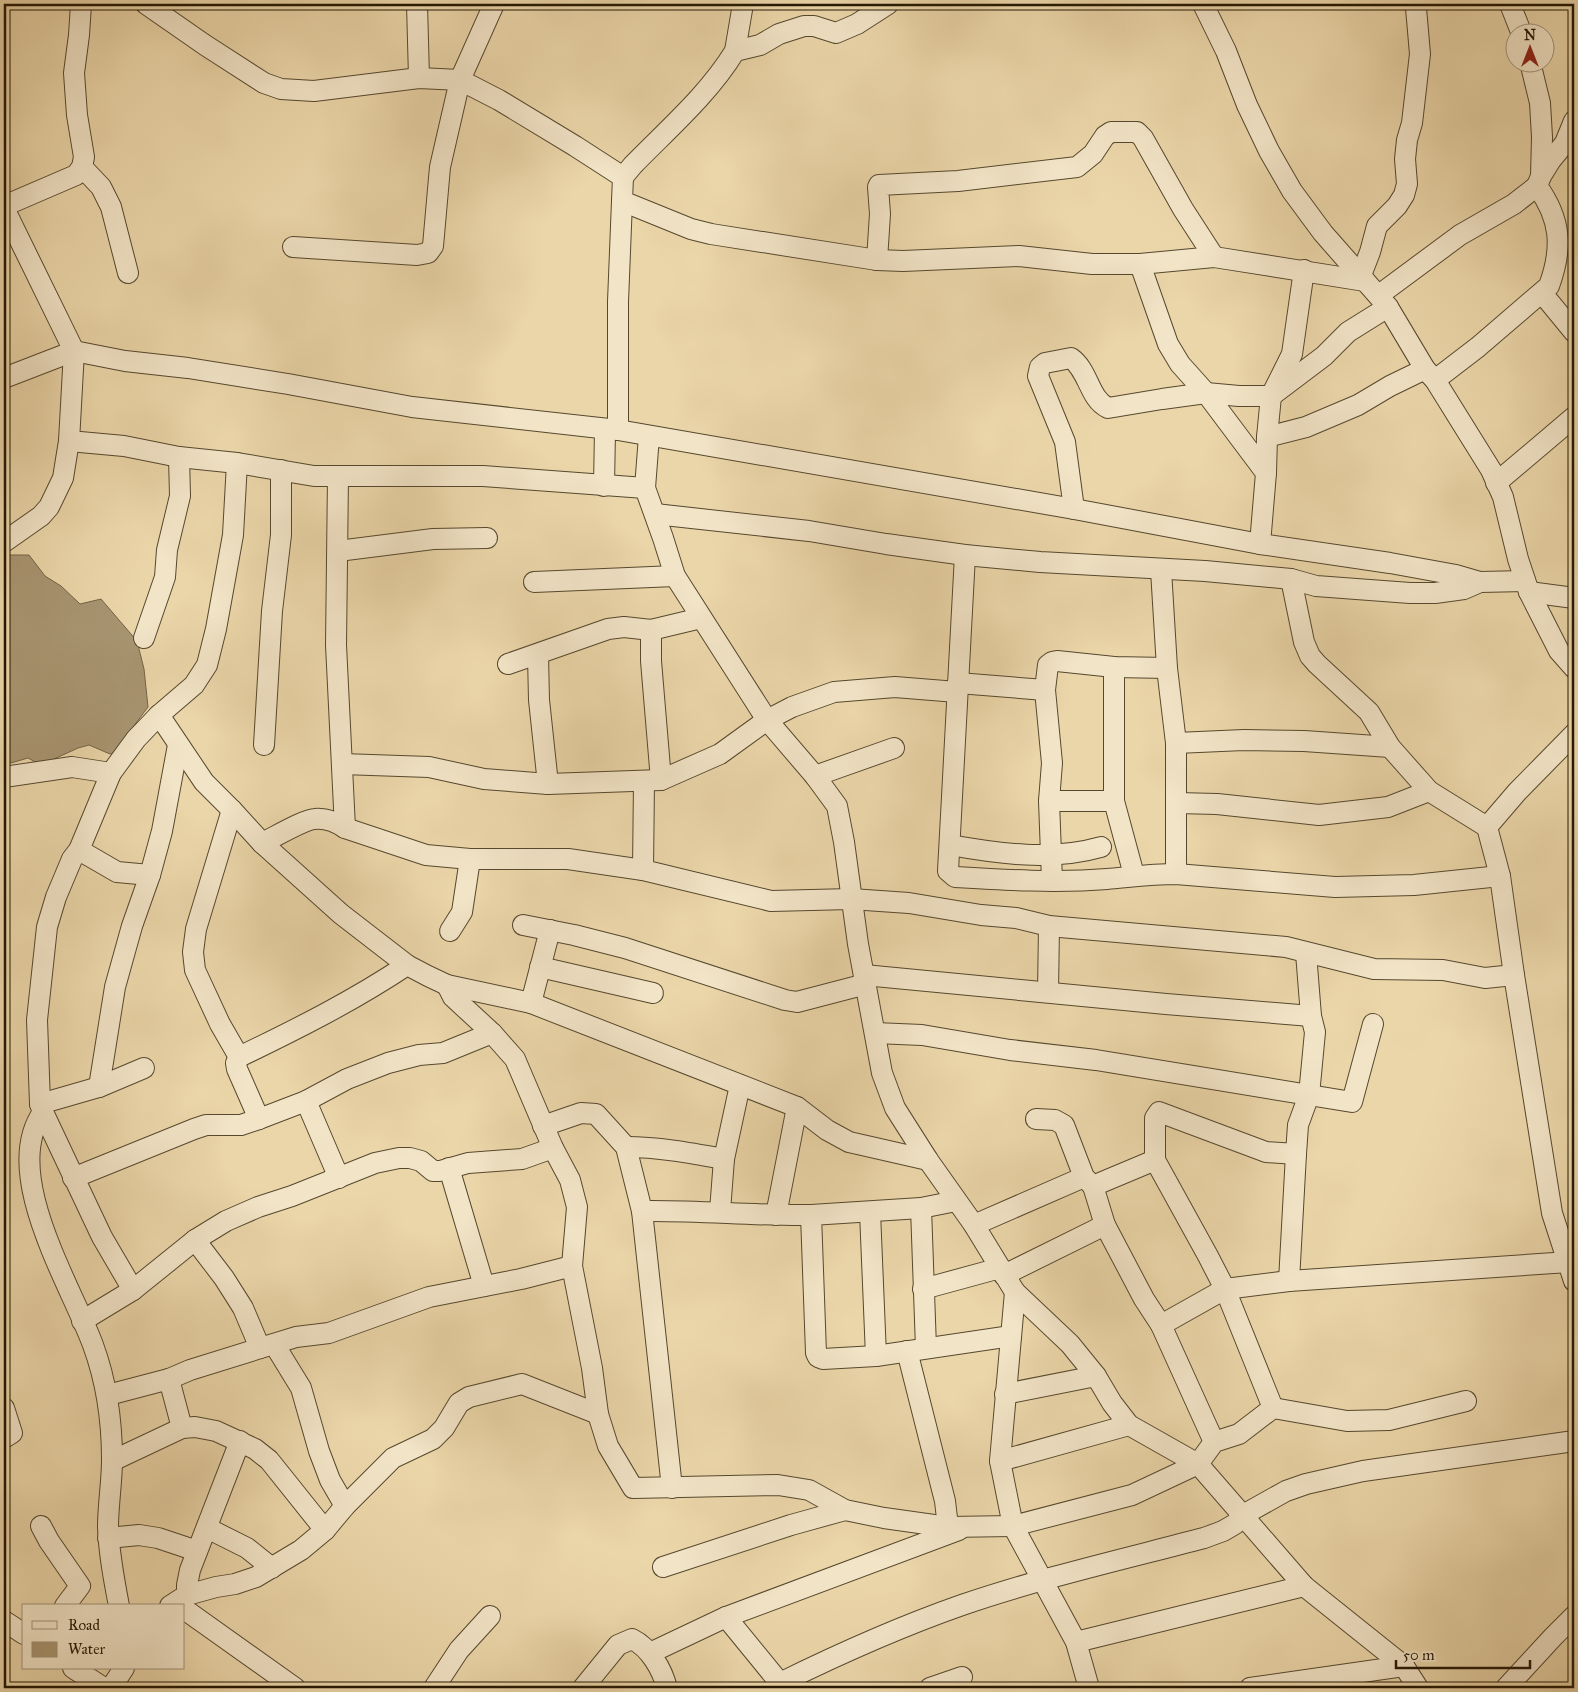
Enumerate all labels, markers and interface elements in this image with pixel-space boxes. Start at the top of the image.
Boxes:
north arrow [1506,22,1556,72]
text: N [1524,27,1536,44]
legend [22,1604,185,1670]
text: Road [68,1616,100,1634]
scale bar [1396,1637,1529,1669]
text: Water [68,1640,105,1658]
text: 50 m [1403,1646,1435,1664]

